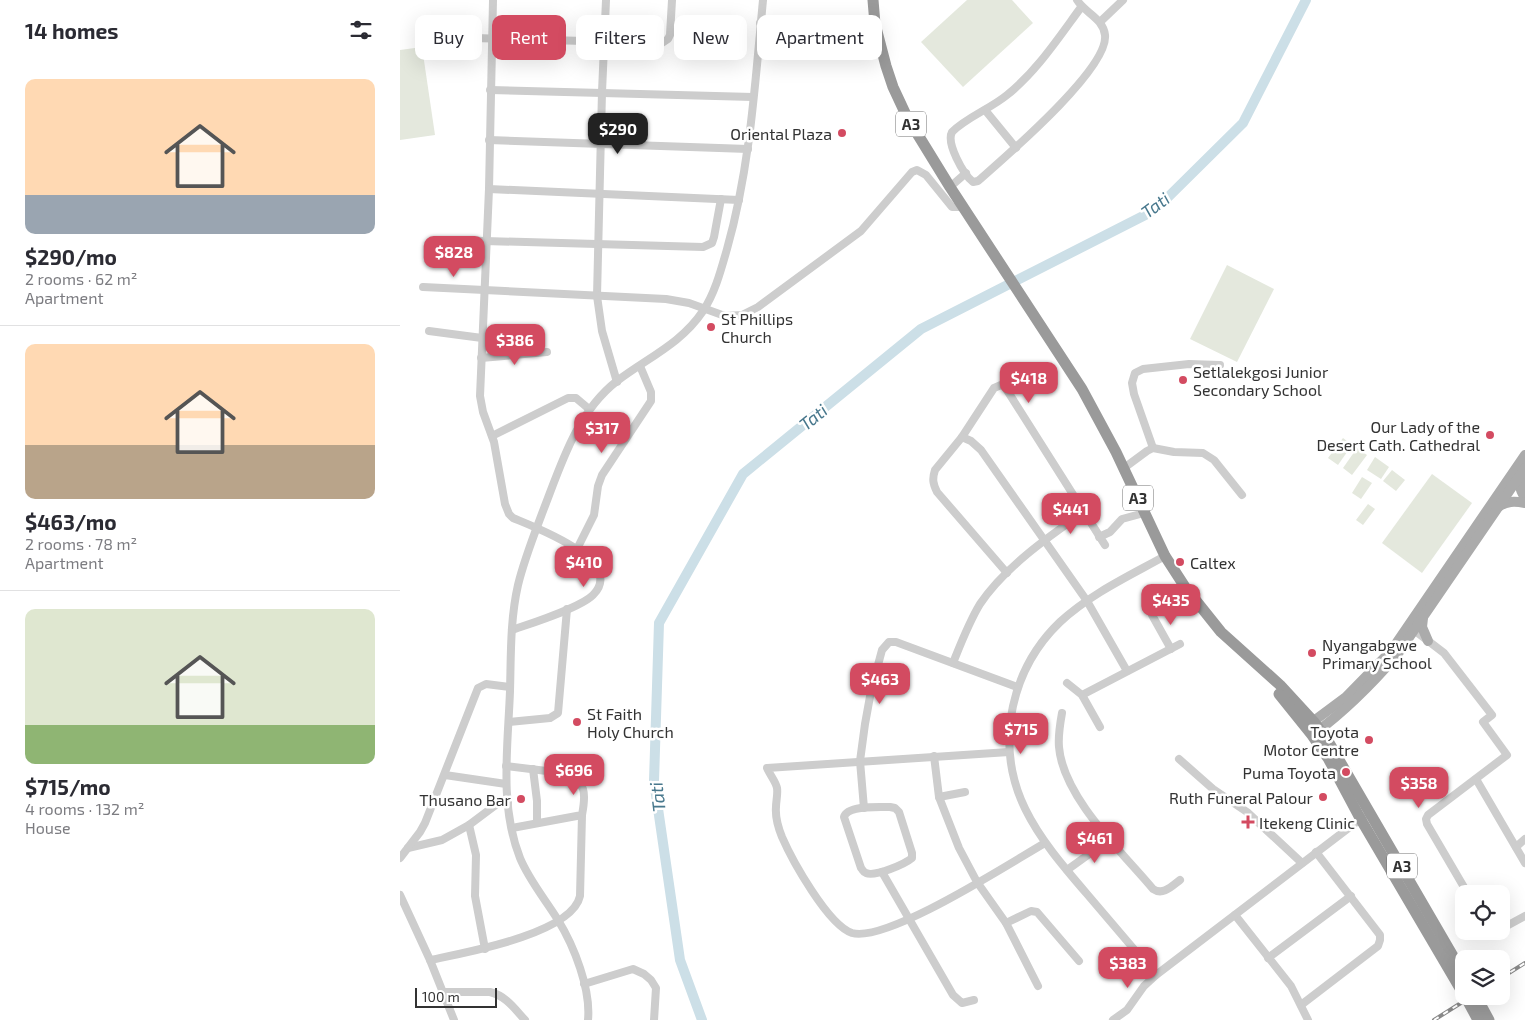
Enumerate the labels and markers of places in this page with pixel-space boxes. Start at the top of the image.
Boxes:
pin: $290 [588,112,648,155]
place label: Oriental Plaza [730,124,832,143]
marker: Oriental Plaza [836,127,848,139]
pin: $828 [424,236,484,278]
place label: St Phillips Church [721,309,793,346]
marker: St Phillips Church [705,321,717,333]
pin: $386 [485,324,545,366]
pin: $418 [999,362,1059,404]
place label: Setlalekgosi Junior Secondary School [1193,362,1329,399]
marker: Setlalekgosi Junior Secondary School [1177,374,1189,386]
pin: $317 [572,412,632,454]
place label: Our Lady of the Desert Cath. Cathedral [1316,417,1480,454]
marker: Our Lady of the Desert Cath. Cathedral [1484,429,1496,441]
pin: $441 [1041,492,1101,535]
pin: $410 [554,546,614,588]
place label: Caltex [1190,553,1236,572]
marker: Caltex [1174,556,1186,568]
pin: $435 [1141,584,1201,626]
place label: Nyangabgwe Primary School [1322,635,1432,672]
marker: Nyangabgwe Primary School [1306,647,1318,659]
pin: $463 [850,662,910,705]
place label: St Faith Holy Church [587,704,674,741]
pin: $715 [991,712,1051,755]
marker: St Faith Holy Church [571,716,583,728]
place label: Toyota Motor Centre [1263,722,1359,759]
marker: Toyota Motor Centre [1363,734,1375,746]
pin: $696 [544,754,604,796]
place label: Puma Toyota [1243,763,1336,782]
marker: Puma Toyota [1340,766,1352,778]
pin: $358 [1389,766,1449,809]
place label: Ruth Funeral Palour [1169,788,1314,807]
place label: Thusano Bar [419,790,512,809]
marker: Ruth Funeral Palour [1317,791,1329,803]
marker: Thusano Bar [515,793,527,805]
place label: Itekeng Clinic [1259,813,1355,832]
marker: Itekeng Clinic [1241,815,1255,829]
pin: $461 [1065,822,1125,864]
pin: $383 [1098,946,1158,989]

